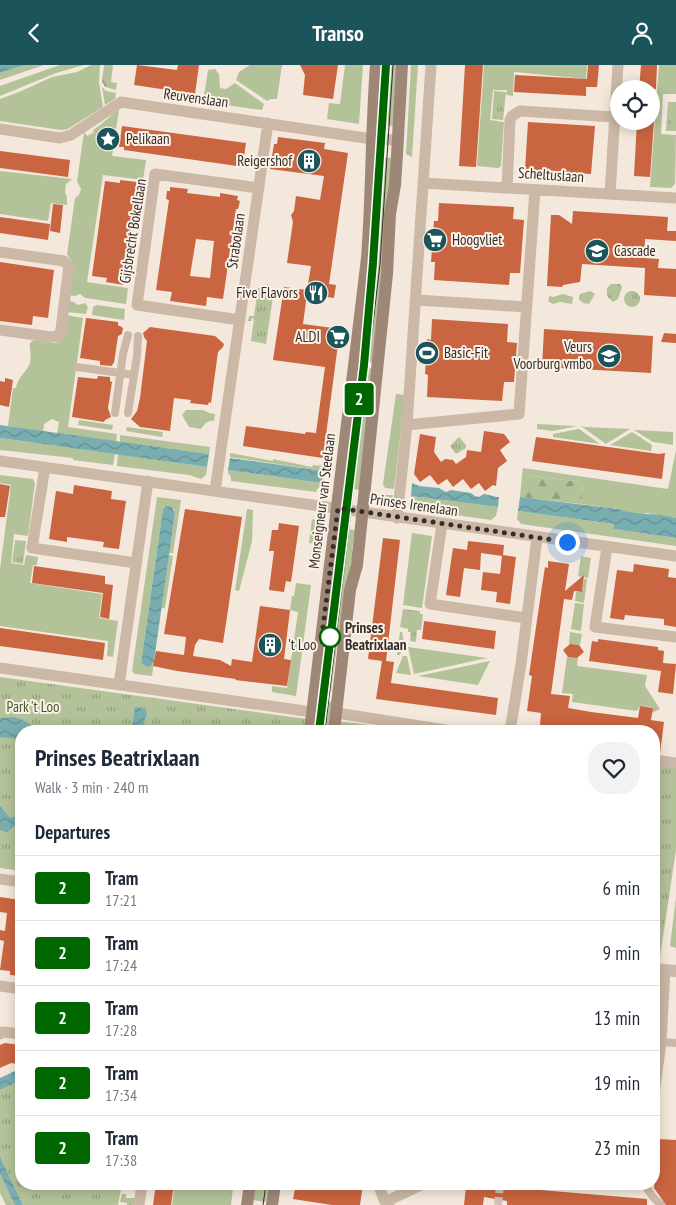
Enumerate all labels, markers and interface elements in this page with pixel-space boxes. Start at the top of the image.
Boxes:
icon: back [20,19,48,47]
text: Transo [312,19,364,47]
icon: person [628,19,656,47]
map controls [610,80,660,130]
button: locate [610,80,660,130]
street label: Reuvenslaan [163,84,230,111]
place icon: Pelikaan [95,126,121,152]
place label: Pelikaan [126,129,170,148]
building icon: Reigershof [296,148,322,174]
place label: Reigershof [237,151,293,170]
street label: Scheltuslaan [518,163,585,186]
street label: Gijsbrecht Bokellaan [115,177,150,285]
street label: Strabolaan [222,212,249,270]
supermarket icon: Hoogvliet [422,227,448,253]
place label: Hoogvliet [452,230,502,249]
school or university icon: Cascade [584,238,610,264]
place label: Cascade [614,241,656,260]
restaurant icon: Five Flavors [303,280,329,306]
place label: Five Flavors [236,283,298,302]
supermarket icon: ALDI [325,324,351,350]
place label: ALDI [295,327,320,346]
place label: Veurs Voorburg vmbo [512,337,592,373]
sports icon: Basic-Fit [414,340,440,366]
place label: Basic-Fit [444,343,488,362]
school or university icon: Veurs Voorburg vmbo [596,343,622,369]
line badge: 2 [343,383,375,415]
text: 2 [355,387,363,410]
street label: Monseigneur van Steelaan [304,432,339,570]
street label: Prinses Irenelaan [369,489,459,520]
your location [555,530,580,555]
place label: Prinses Beatrixlaan [345,618,407,654]
marker: Prinses Beatrixlaan [319,626,341,648]
building icon: 't Loo [257,632,283,658]
place label: 't Loo [288,635,317,654]
park label: Park 't Loo [7,697,59,716]
text: Prinses Beatrixlaan [35,742,199,773]
button: heart [588,742,640,794]
text: Walk · 3 min · 240 m [35,777,148,797]
text: Departures [35,820,110,844]
text: Tram [105,866,138,890]
text: 2 [58,876,67,899]
text: 6 min [603,876,640,900]
text: 17:21 [105,890,137,910]
text: Tram [105,931,138,955]
text: 2 [58,941,67,964]
text: 9 min [603,941,640,965]
text: 17:24 [105,955,137,975]
text: Tram [105,996,138,1020]
text: 2 [58,1006,67,1029]
text: 13 min [594,1006,640,1030]
text: 17:28 [105,1020,137,1040]
text: Tram [105,1061,138,1085]
text: 2 [58,1071,67,1094]
text: 19 min [594,1071,640,1095]
text: 17:34 [105,1085,137,1105]
text: Tram [105,1126,138,1150]
text: 2 [58,1136,67,1159]
text: 23 min [594,1136,640,1160]
text: 17:38 [105,1150,137,1170]

